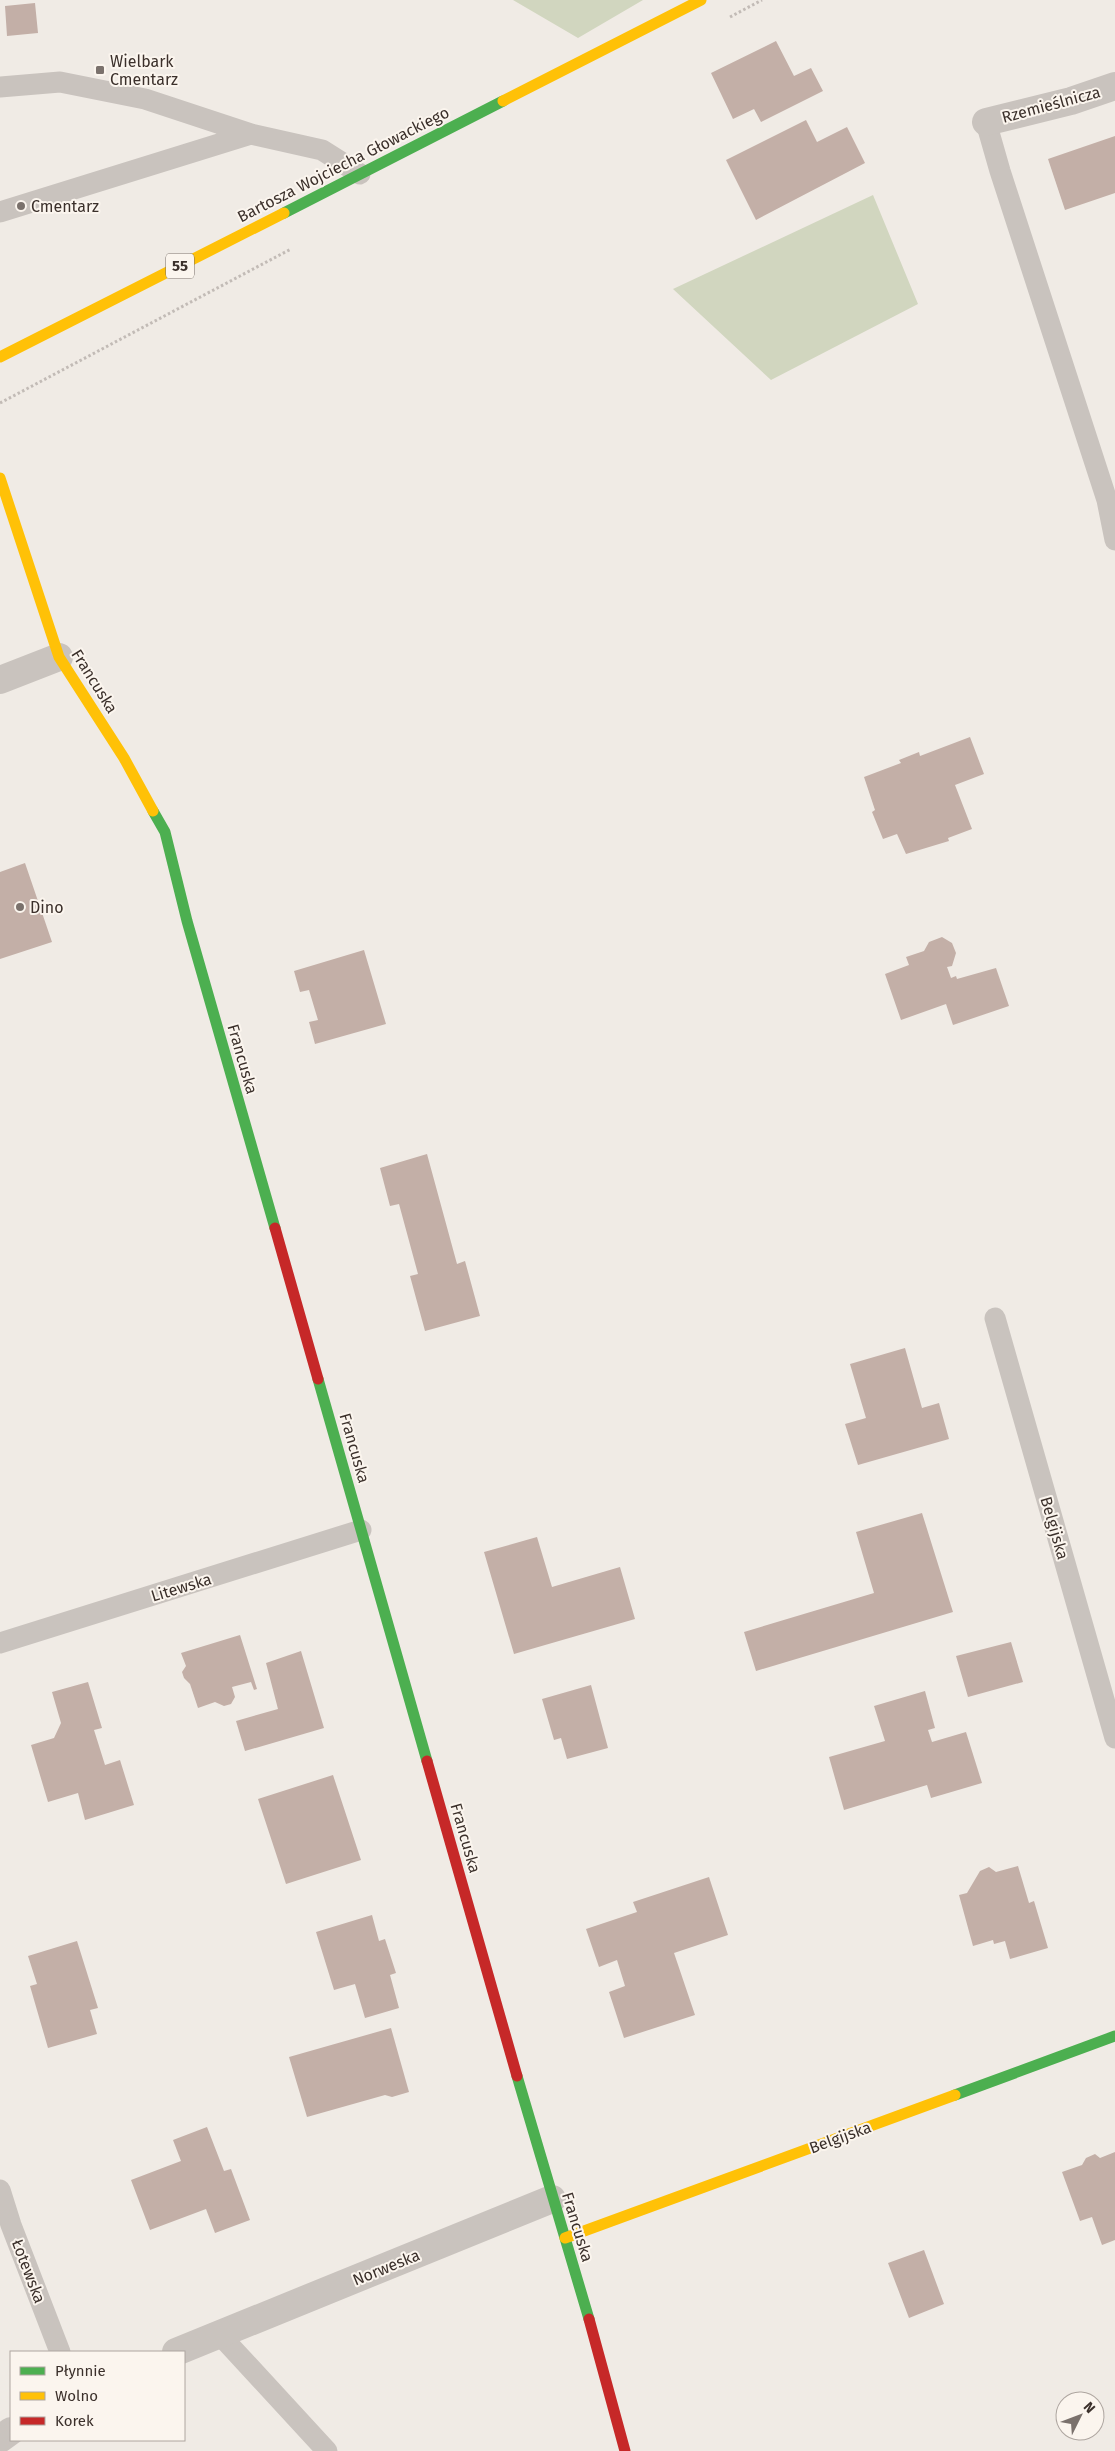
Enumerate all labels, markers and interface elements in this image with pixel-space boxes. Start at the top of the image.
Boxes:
place label: Wielbark Cmentarz [110,52,178,89]
marker: Wielbark Cmentarz [94,64,106,76]
street label: Rzemieślnicza [1000,82,1103,127]
street label: Bartosza Wojciecha Głowackiego [234,103,452,226]
place label: Cmentarz [31,197,99,216]
marker: Cmentarz [15,200,27,212]
road number: 55 [166,254,194,278]
street label: Francuska [67,646,122,717]
place label: Dino [30,898,64,917]
marker: Dino [14,901,26,913]
street label: Francuska [223,1022,262,1096]
street label: Francuska [335,1411,374,1485]
street label: Belgijska [1036,1494,1073,1562]
street label: Litewska [149,1569,214,1606]
street label: Francuska [446,1801,485,1875]
street label: Belgijska [807,2117,874,2157]
street label: Francuska [558,2190,597,2264]
street label: Łotewska [8,2236,49,2306]
street label: Norweska [350,2245,423,2290]
legend [10,2351,185,2441]
text: Płynnie [55,2362,106,2380]
text: Wolno [55,2387,98,2405]
north arrow [1055,2391,1105,2441]
text: N [1080,2398,1099,2417]
text: Korek [55,2412,94,2430]

